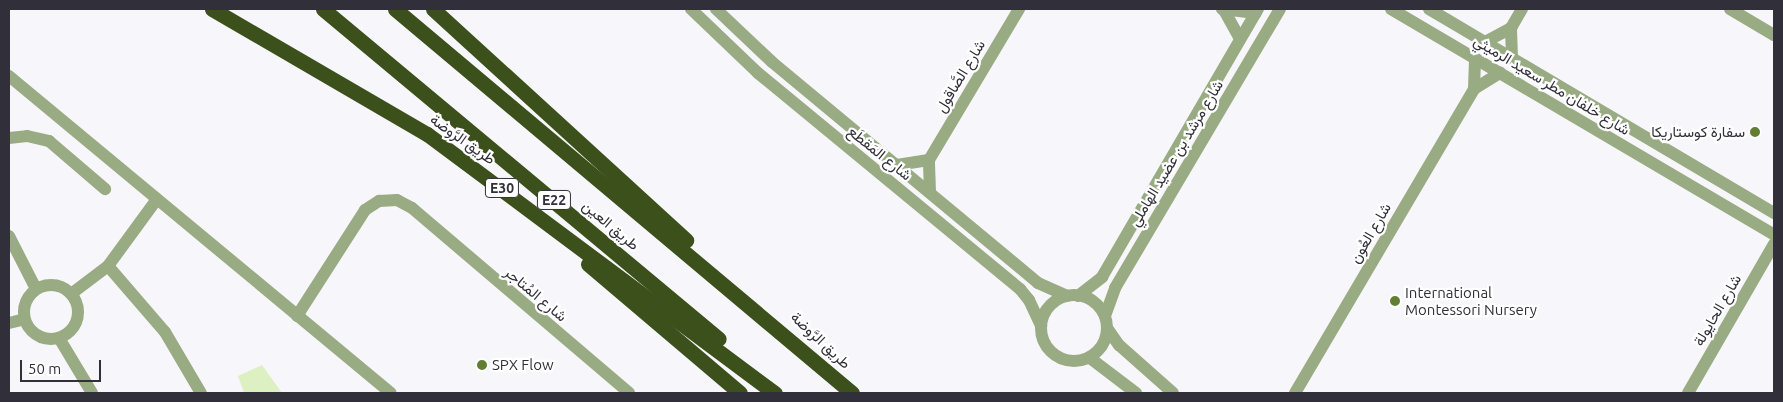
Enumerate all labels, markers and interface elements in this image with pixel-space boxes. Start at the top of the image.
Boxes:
street label: شارع خلفان مطر سعيد الرميثي [1471,31,1633,139]
street label: شارع الصَّاقول [931,36,989,116]
street label: شارع مرشد بن عضيد الهاملي [1125,77,1227,229]
street label: طريق الرَّوضة [427,110,499,168]
street label: شارع المَقطَع [845,122,915,184]
place label: سفارة كوستاريكا [1651,123,1745,141]
marker: سفارة كوستاريكا [1749,126,1761,138]
road number: E30 [484,177,520,200]
road number: E22 [536,188,572,212]
street label: طريق العين [579,196,643,254]
street label: شارع العُون [1346,200,1394,266]
street label: شارع المُتاجر [501,263,571,325]
street label: شارع الحايولة [1689,271,1745,349]
place label: International Montessori Nursery [1405,283,1537,318]
marker: International Montessori Nursery [1389,295,1401,307]
street label: طريق الرَّوضة [787,308,855,372]
scale bar [22,350,104,382]
place label: SPX Flow [492,356,554,374]
marker: SPX Flow [476,359,488,371]
text: 50 m [28,360,61,377]

